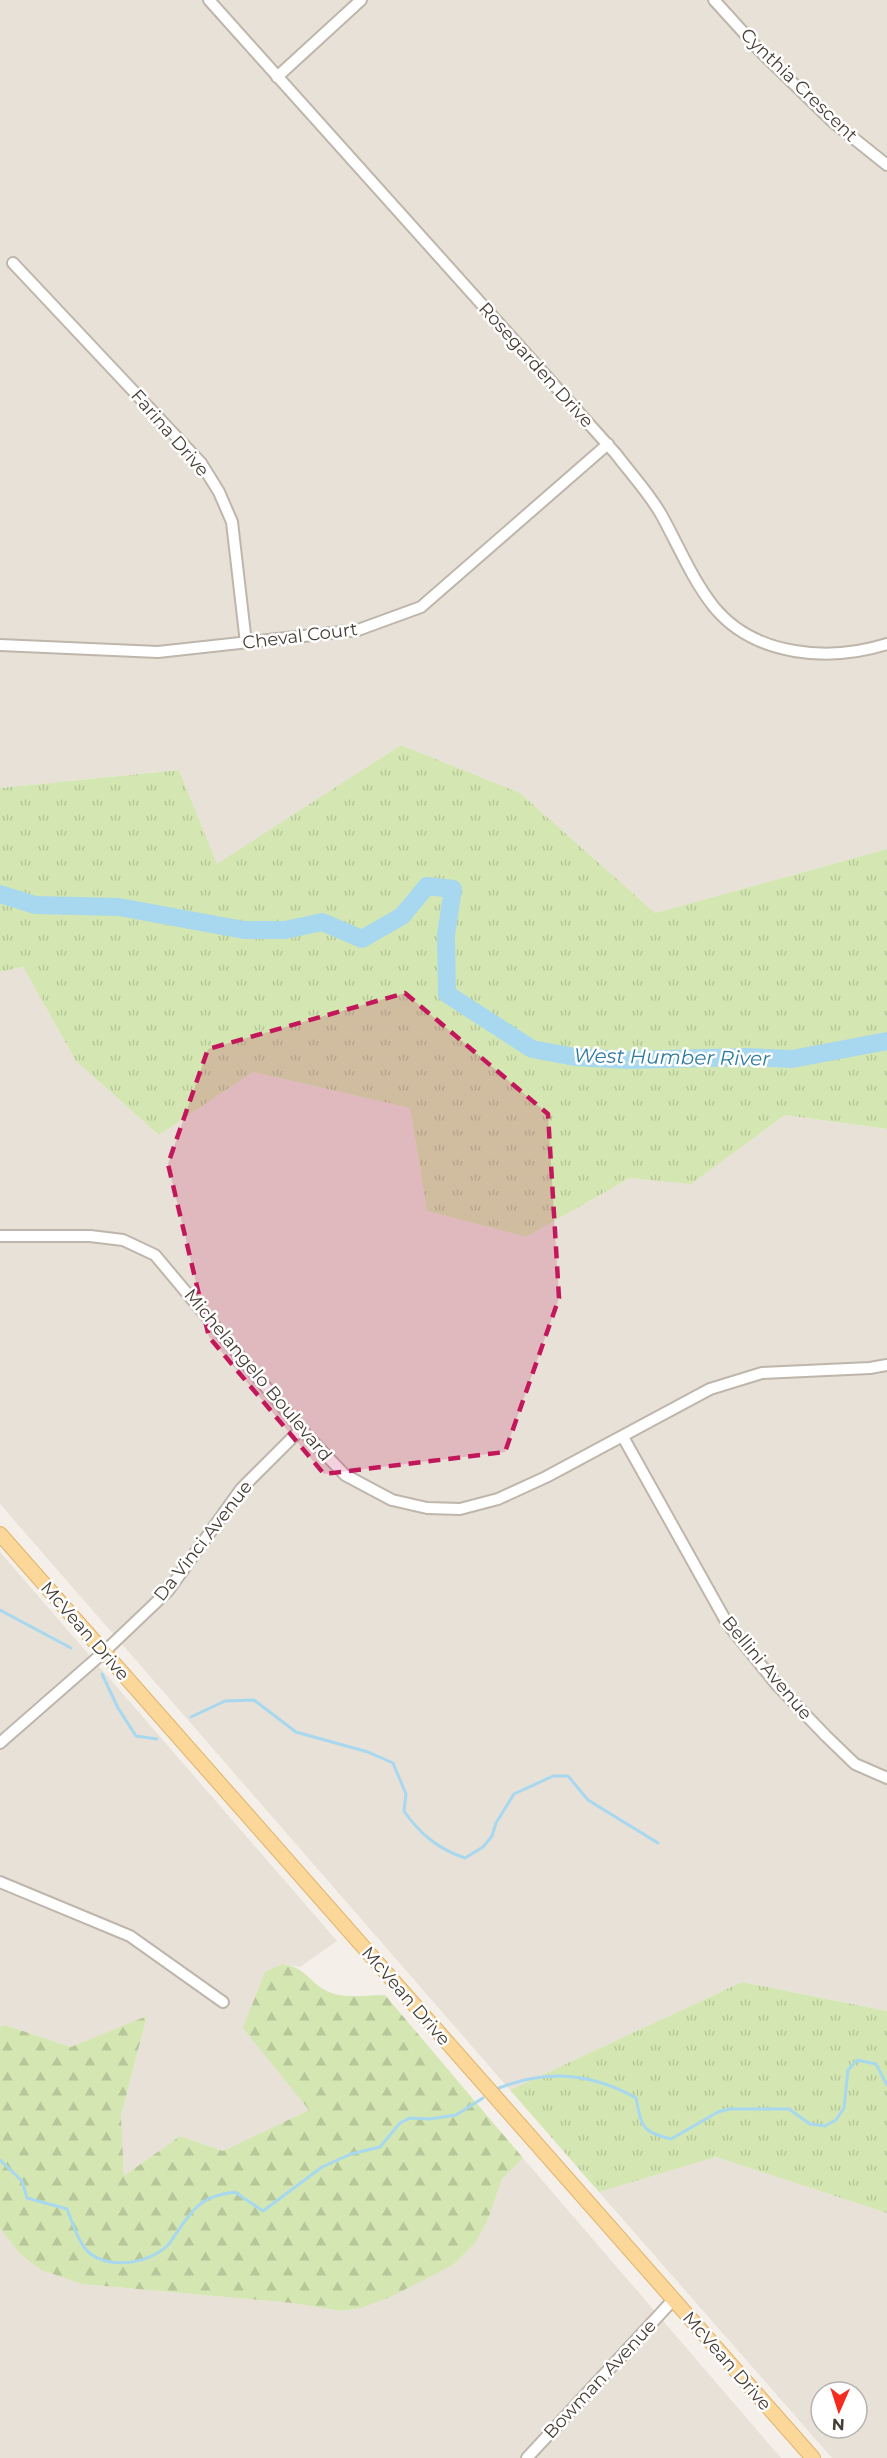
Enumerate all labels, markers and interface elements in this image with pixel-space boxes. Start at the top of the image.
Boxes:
street label: Cynthia Crescent [736,24,862,146]
street label: Rosegarden Drive [474,298,598,432]
street label: Farina Drive [126,385,214,481]
street label: Cheval Court [241,618,359,654]
water label: West Humber River [574,1043,771,1071]
street label: Michelangelo Boulevard [179,1284,337,1466]
street label: Da Vinci Avenue [149,1476,257,1606]
street label: McVean Drive [36,1577,134,1685]
street label: Bellini Avenue [717,1612,817,1724]
street label: McVean Drive [357,1942,455,2050]
street label: McVean Drive [678,2307,776,2415]
street label: Bowman Avenue [539,2315,661,2443]
north arrow [809,2380,869,2440]
text: N [831,2415,845,2434]

